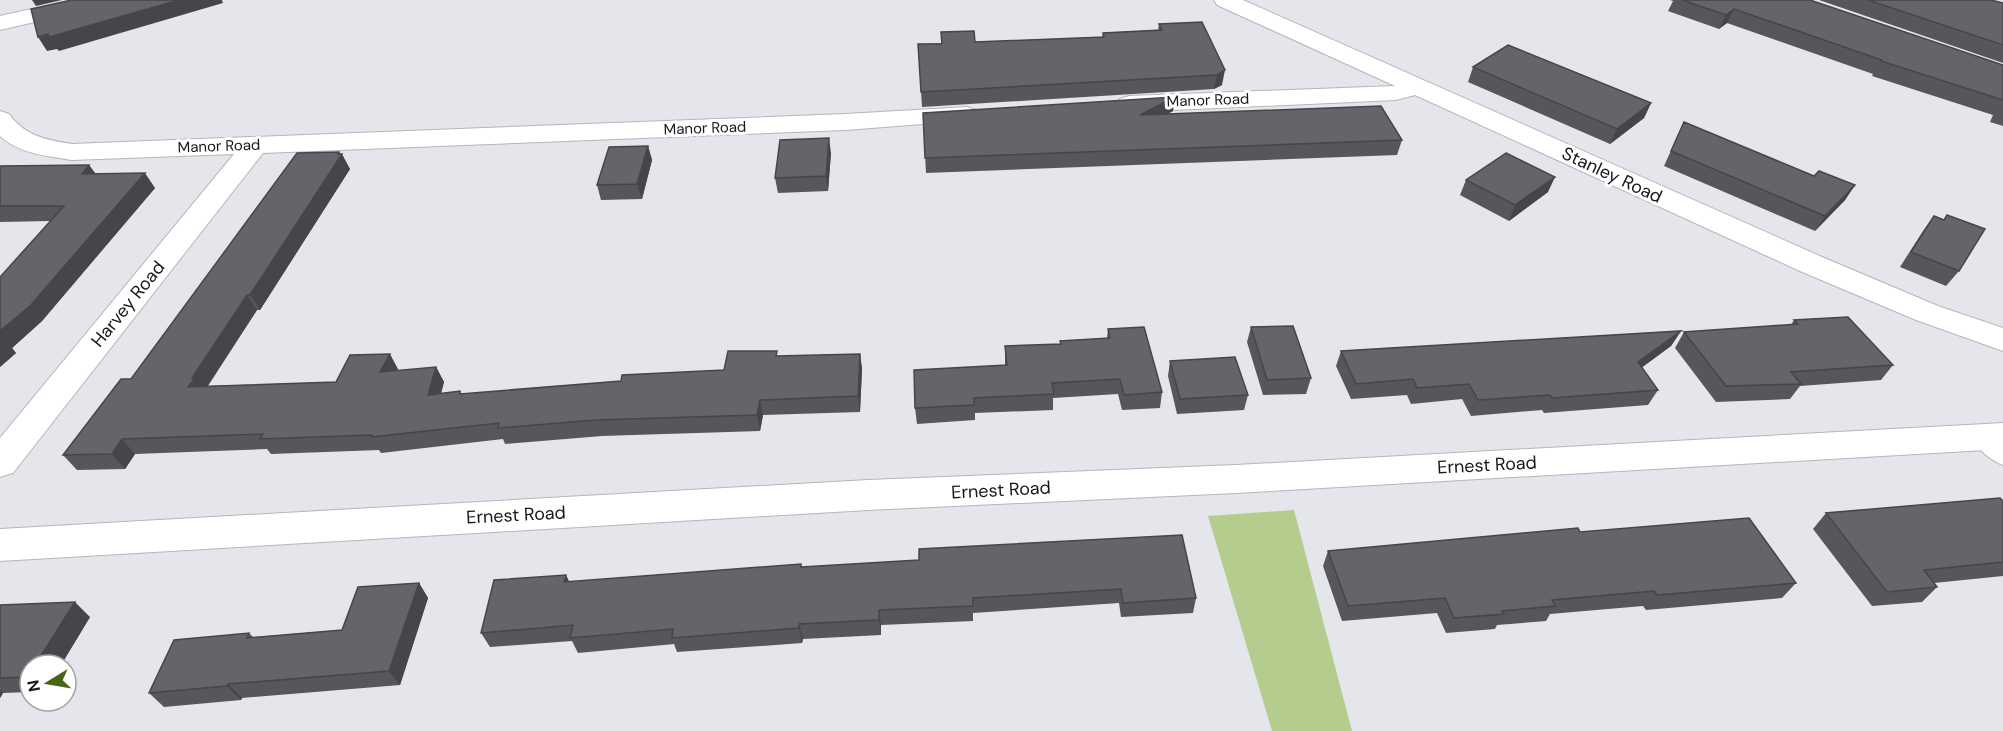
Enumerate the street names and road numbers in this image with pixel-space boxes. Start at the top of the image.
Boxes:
street label: Manor Road [1166,89,1250,111]
street label: Manor Road [663,117,747,139]
street label: Manor Road [177,135,261,157]
street label: Stanley Road [1558,141,1666,209]
street label: Harvey Road [86,256,170,352]
street label: Ernest Road [1437,450,1537,480]
street label: Ernest Road [951,475,1051,505]
street label: Ernest Road [466,500,566,530]

